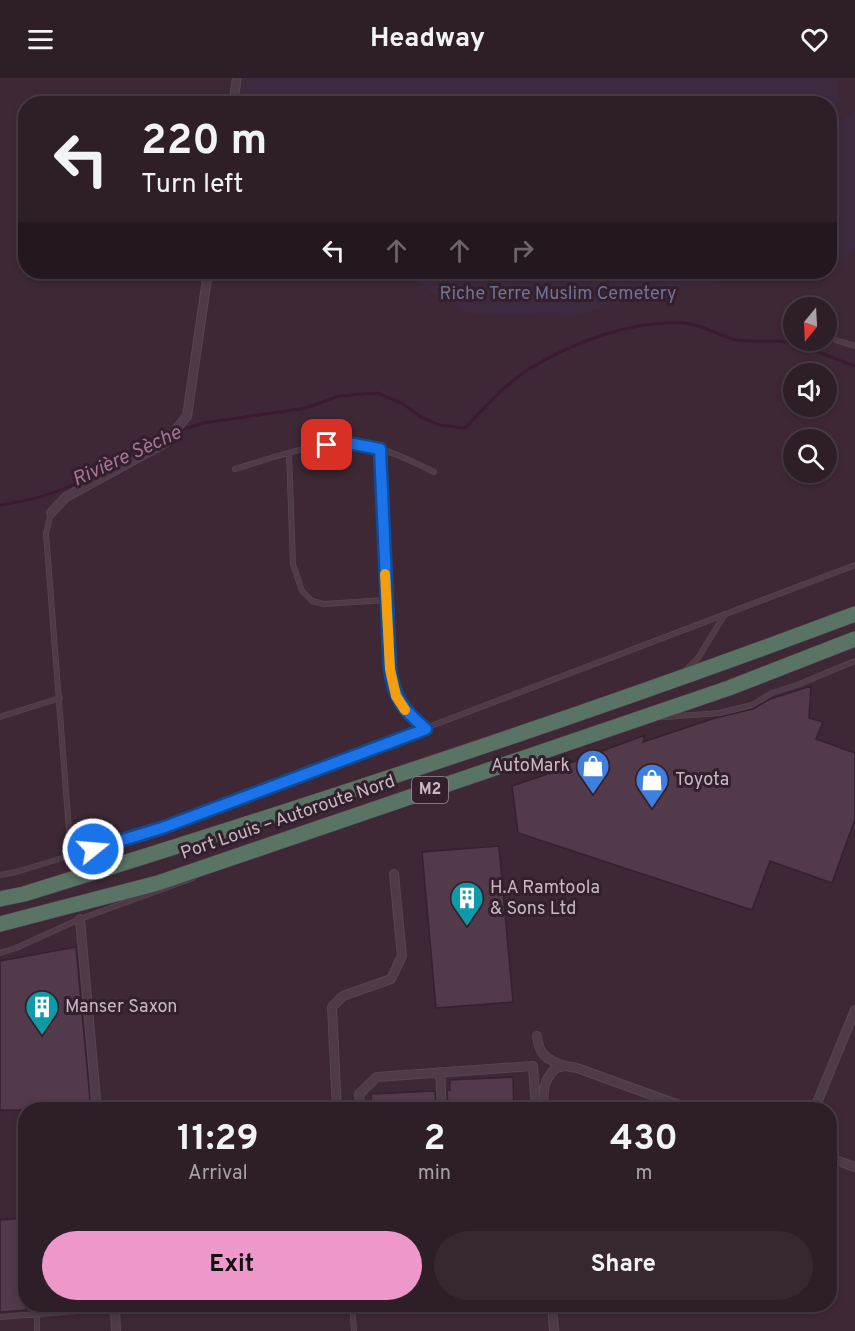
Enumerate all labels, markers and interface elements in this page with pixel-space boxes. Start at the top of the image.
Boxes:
text: Headway [370,22,485,56]
icon: menu [24,23,57,56]
icon: heart [798,23,831,56]
text: 220 m [141,116,267,169]
icon: left [42,120,120,198]
text: Turn left [141,168,243,202]
icon: left [317,234,350,267]
icon: ahead [380,234,413,267]
icon: ahead [443,234,476,267]
icon: right [506,234,539,267]
park label: Riche Terre Muslim Cemetery [440,283,676,306]
north arrow [783,297,837,351]
map controls [783,297,837,483]
button: sound [783,363,837,417]
pin [301,419,352,470]
water label: Rivière Sèche [68,420,186,494]
icon: arrive [310,428,343,461]
button: search [783,429,837,483]
shop icon: AutoMark [575,748,611,795]
place label: AutoMark [491,755,570,778]
shop icon: Toyota [634,762,670,809]
place label: Toyota [675,769,729,792]
street label: Port Louis – Autoroute Nord [178,770,398,866]
road number: M2 [412,777,448,803]
position arrow [61,817,125,881]
place label: H.A Ramtoola & Sons Ltd [490,877,600,921]
building icon: H.A Ramtoola & Sons Ltd [449,880,485,927]
building icon: Manser Saxon [24,989,60,1036]
place label: Manser Saxon [65,996,178,1019]
text: 11:29 [177,1117,259,1163]
text: 2 [423,1117,445,1163]
text: 430 [610,1117,678,1163]
text: Arrival [188,1161,248,1187]
text: min [418,1161,451,1187]
text: m [636,1161,653,1187]
button: Exit [42,1231,422,1300]
button: Share [434,1231,813,1300]

